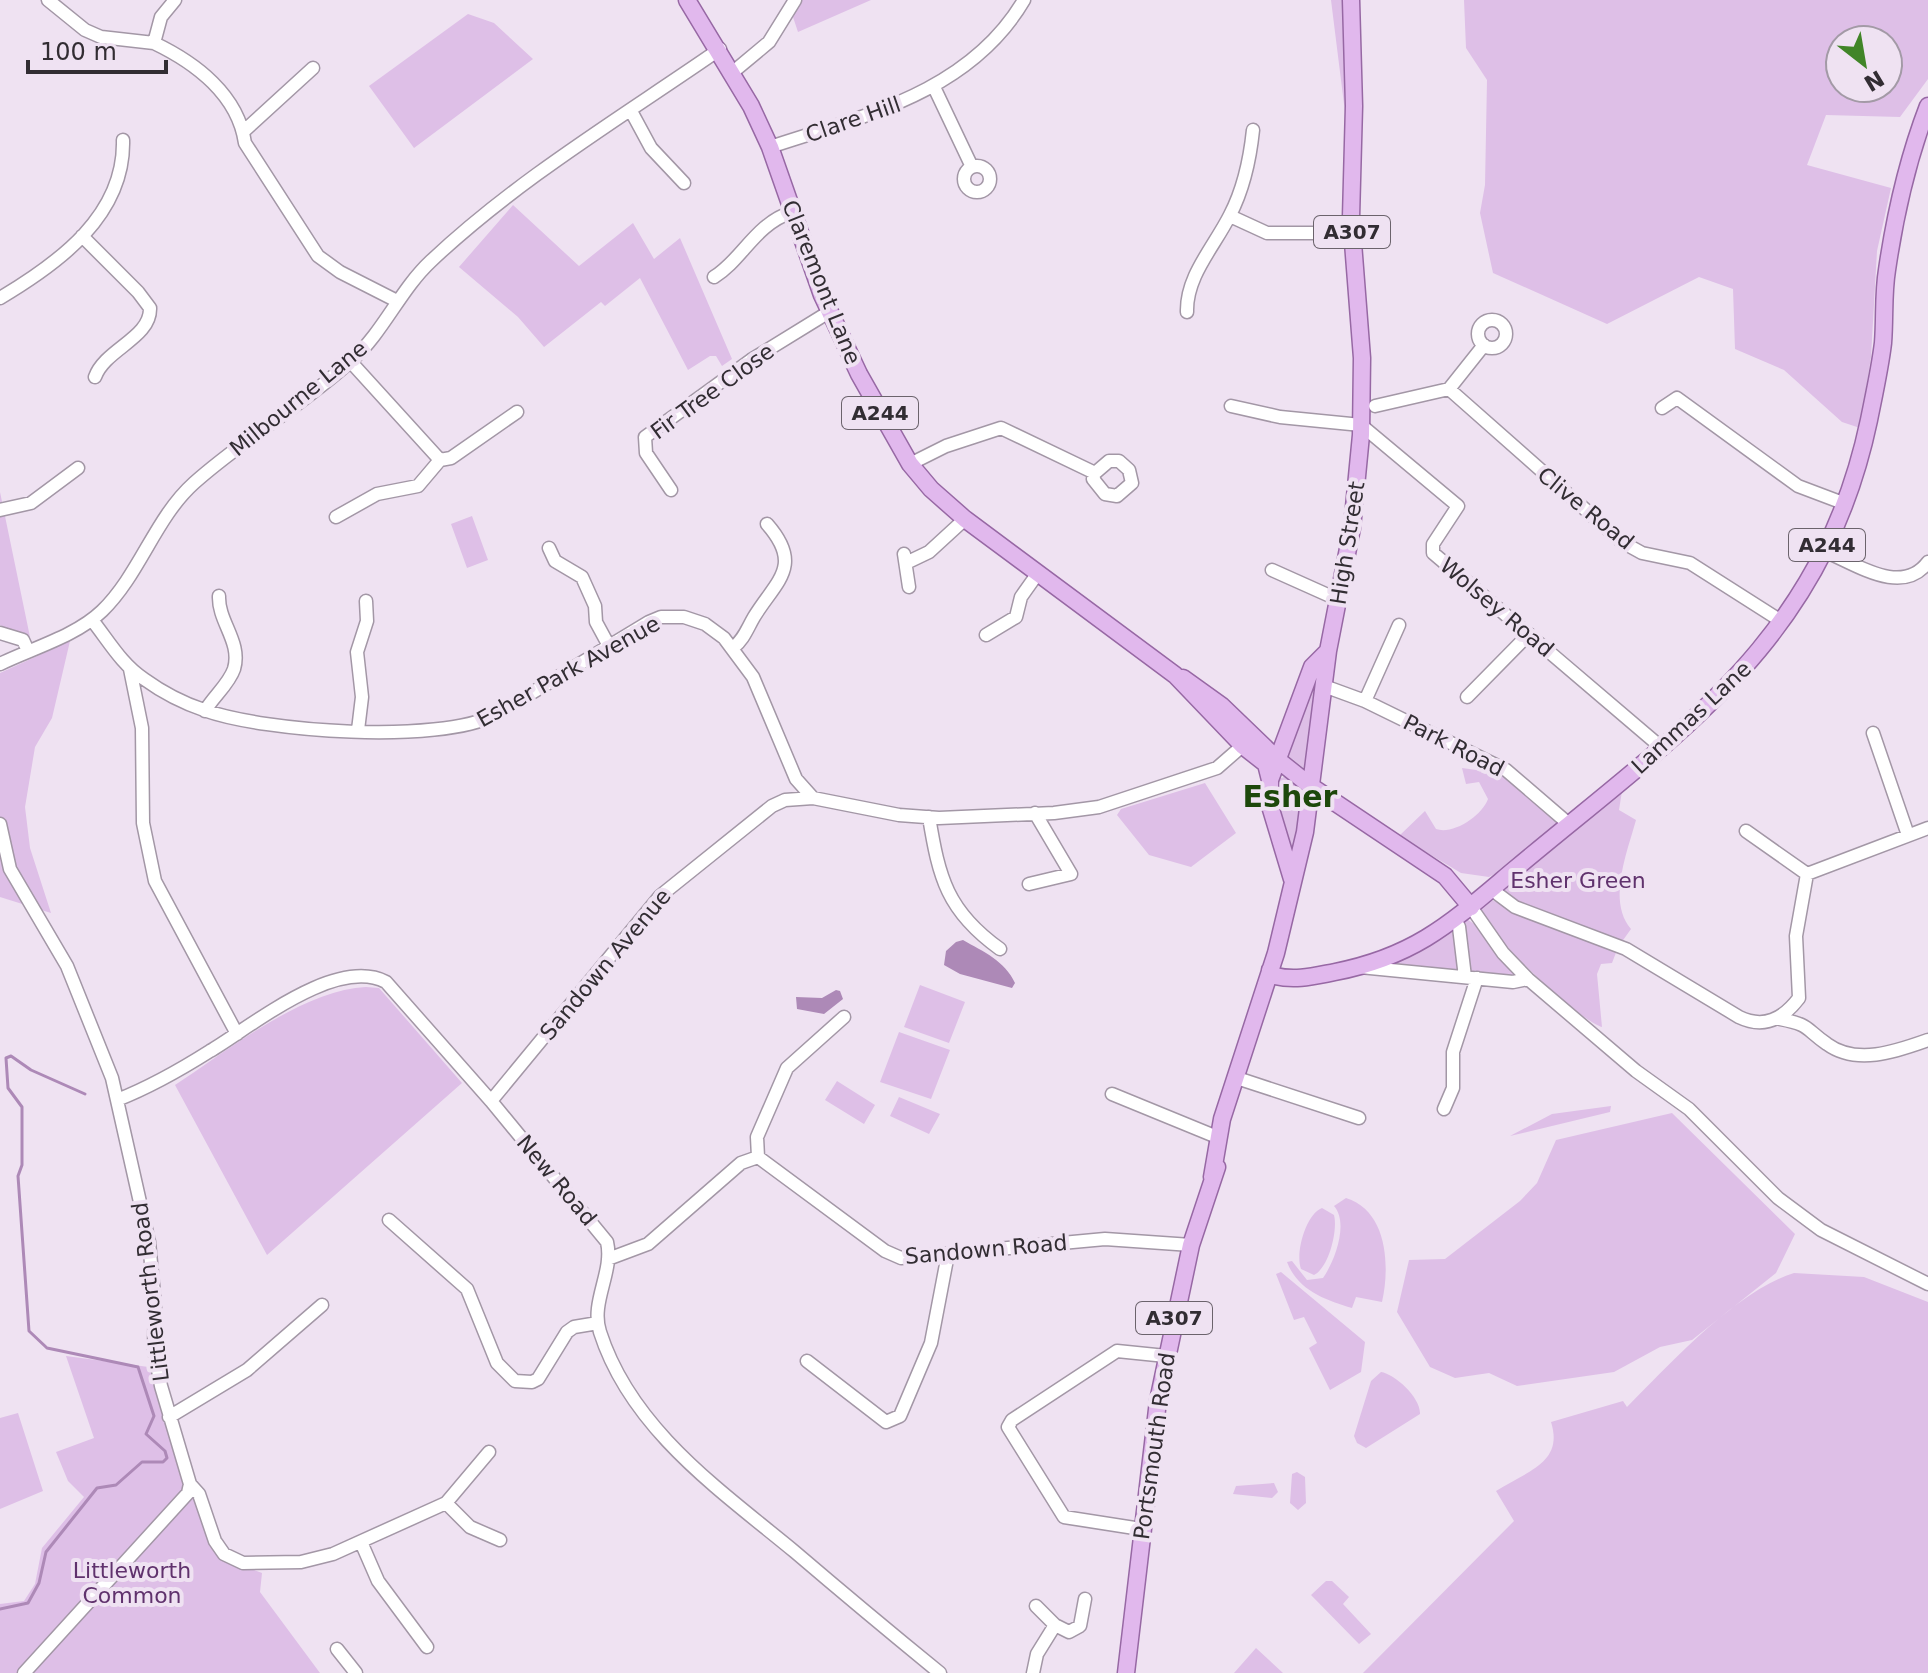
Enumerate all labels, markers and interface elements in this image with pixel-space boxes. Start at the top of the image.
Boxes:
scale bar [28,24,166,74]
north arrow [1824,24,1904,104]
text: 100 m [40,38,117,66]
text: N [1860,65,1888,96]
street label: Clare Hill [802,92,904,147]
street label: Claremont Lane [777,196,866,368]
road number: A307 [1314,216,1390,248]
street label: Milbourne Lane [225,336,372,461]
street label: Fir Tree Close [646,338,779,444]
road number: A244 [842,397,918,429]
street label: Clive Road [1533,462,1639,555]
street label: High Street [1325,479,1370,606]
road number: A244 [1789,529,1865,561]
street label: Wolsey Road [1435,553,1558,662]
street label: Esher Park Avenue [472,611,664,732]
street label: Lammas Lane [1627,656,1756,779]
street label: Park Road [1399,709,1508,781]
district label: Esher [1243,779,1338,814]
park label: Esher Green [1510,868,1646,893]
street label: Sandown Avenue [535,884,676,1045]
street label: New Road [512,1130,602,1231]
street label: Littleworth Road [127,1201,174,1383]
street label: Sandown Road [904,1230,1068,1269]
road number: A307 [1136,1302,1212,1334]
street label: Portsmouth Road [1129,1351,1180,1541]
park label: Littleworth Common [73,1558,191,1608]

